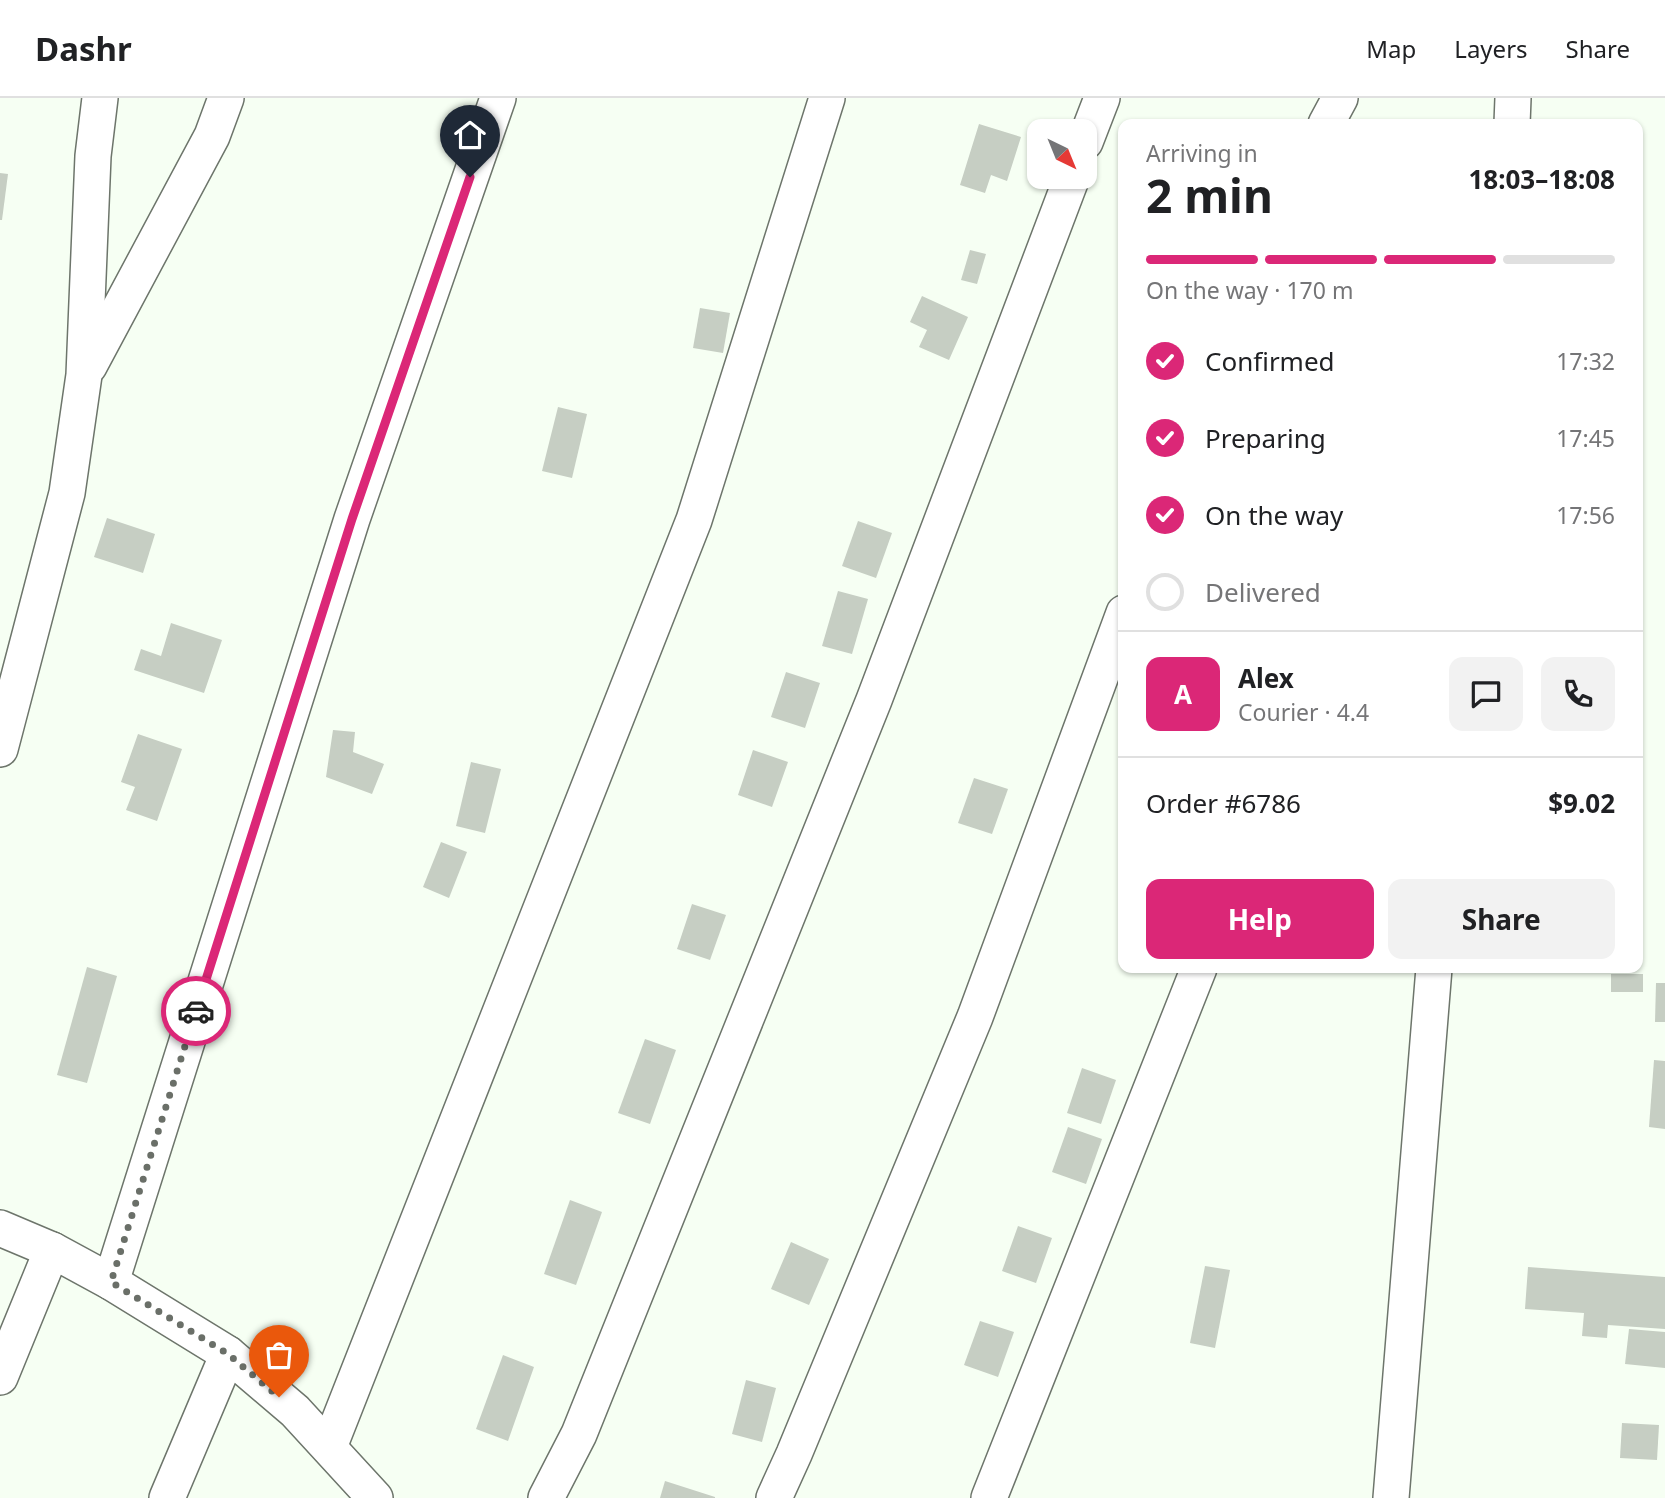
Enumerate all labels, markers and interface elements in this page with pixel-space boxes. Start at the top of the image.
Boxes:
text: Dashr [35,26,132,71]
text: Map [1366,32,1416,65]
text: Layers [1454,32,1528,65]
text: Share [1566,32,1630,65]
pin [440,105,500,177]
icon: home [451,116,489,154]
north arrow [1027,119,1097,189]
map controls [1027,119,1097,189]
text: Arriving in [1146,137,1258,169]
text: 18:03–18:08 [1468,161,1615,197]
text: 2 min [1146,164,1273,226]
text: On the way · 170 m [1146,274,1353,306]
icon: check [1146,342,1184,380]
text: Confirmed [1205,343,1335,379]
text: 17:32 [1556,345,1615,377]
icon: check [1146,419,1184,457]
text: Preparing [1205,420,1326,456]
text: 17:45 [1556,422,1615,454]
icon: check [1146,496,1184,534]
text: On the way [1205,497,1343,533]
text: 17:56 [1556,499,1615,531]
text: Delivered [1205,574,1321,610]
button: chat [1449,657,1523,731]
button: phone [1541,657,1615,731]
text: Alex [1238,660,1294,696]
text: A [1174,676,1192,712]
text: Courier · 4.4 [1238,696,1369,728]
text: Order #6786 [1146,785,1301,821]
text: $9.02 [1548,785,1615,821]
button: Help [1146,879,1374,959]
button: Share [1388,879,1615,959]
courier [161,976,231,1046]
icon: car [177,992,215,1030]
pin [249,1325,309,1397]
icon: bag [260,1336,298,1374]

